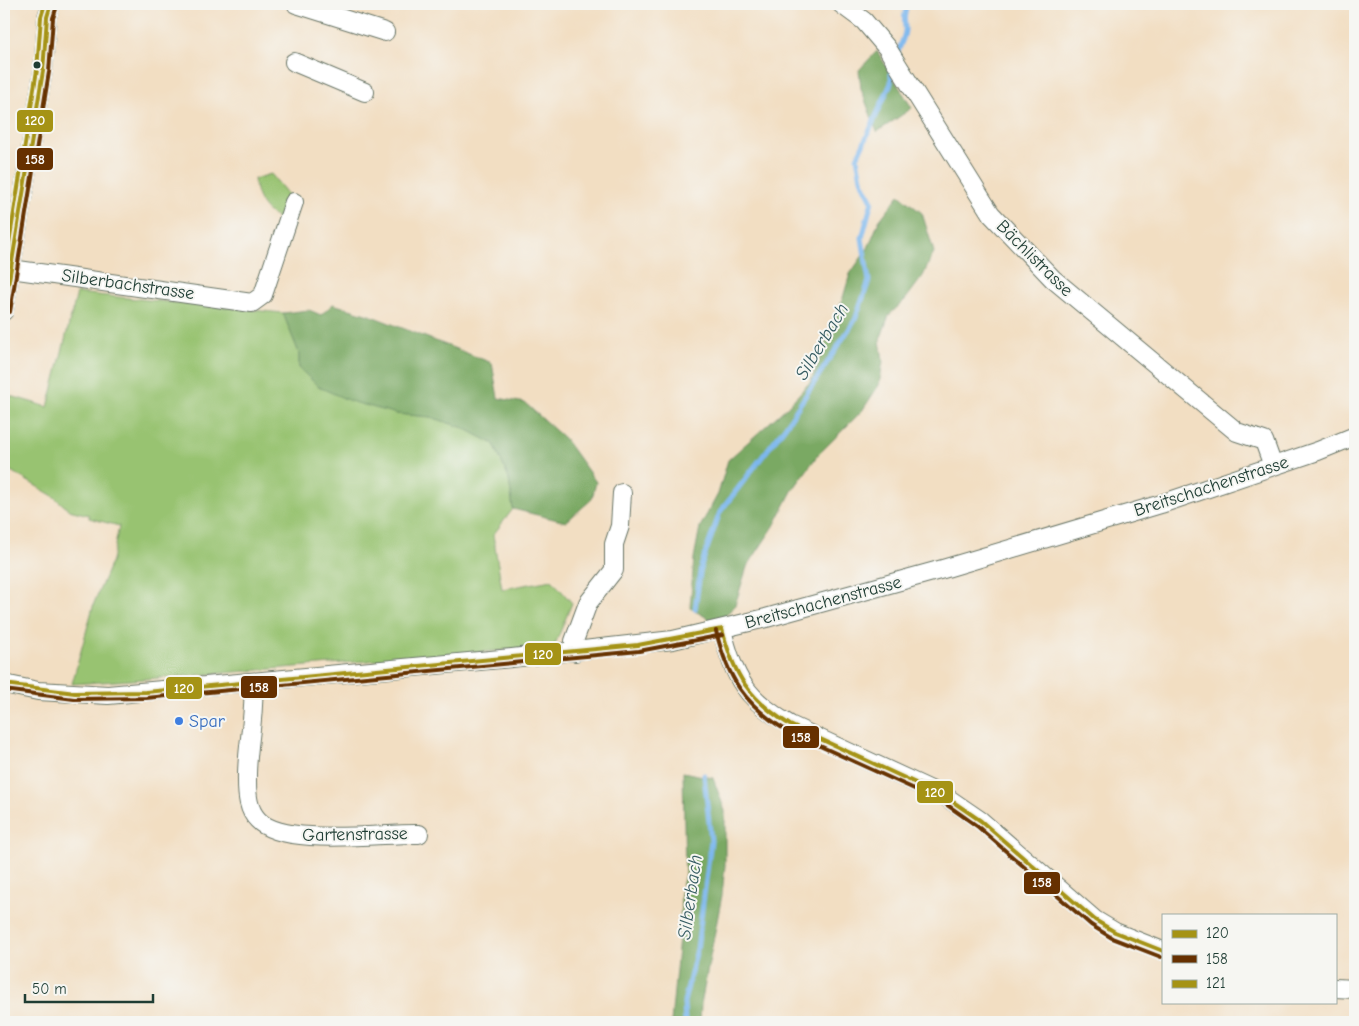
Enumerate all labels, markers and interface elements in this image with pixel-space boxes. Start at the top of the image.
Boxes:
unlabelled marker [32,60,42,70]
line badge: 120 [16,109,54,133]
text: 120 [25,112,45,129]
line badge: 158 [16,147,54,171]
text: 158 [25,151,45,168]
street label: Bächlistrasse [992,216,1077,301]
street label: Silberbachstrasse [60,265,196,304]
water label: Silberbach [790,299,853,384]
street label: Breitschachenstrasse [1131,452,1291,521]
street label: Breitschachenstrasse [743,571,904,633]
line badge: 120 [524,642,562,666]
text: 120 [533,646,553,663]
line badge: 158 [240,675,278,699]
line badge: 120 [165,676,203,700]
text: 158 [249,679,269,696]
text: 120 [174,680,194,697]
place label: Spar [189,711,226,732]
marker: Spar [173,715,185,727]
line badge: 158 [782,725,820,749]
text: 158 [791,729,811,746]
line badge: 120 [916,780,954,804]
text: 120 [925,784,945,801]
street label: Gartenstrasse [302,823,408,846]
water label: Silberbach [673,853,707,941]
line badge: 158 [1023,871,1061,895]
text: 158 [1032,874,1052,891]
legend [1162,914,1336,1004]
text: 120 [1206,924,1229,942]
text: 158 [1206,950,1228,968]
scale bar [25,971,152,1003]
text: 121 [1206,974,1226,992]
text: 50 m [32,980,67,998]

